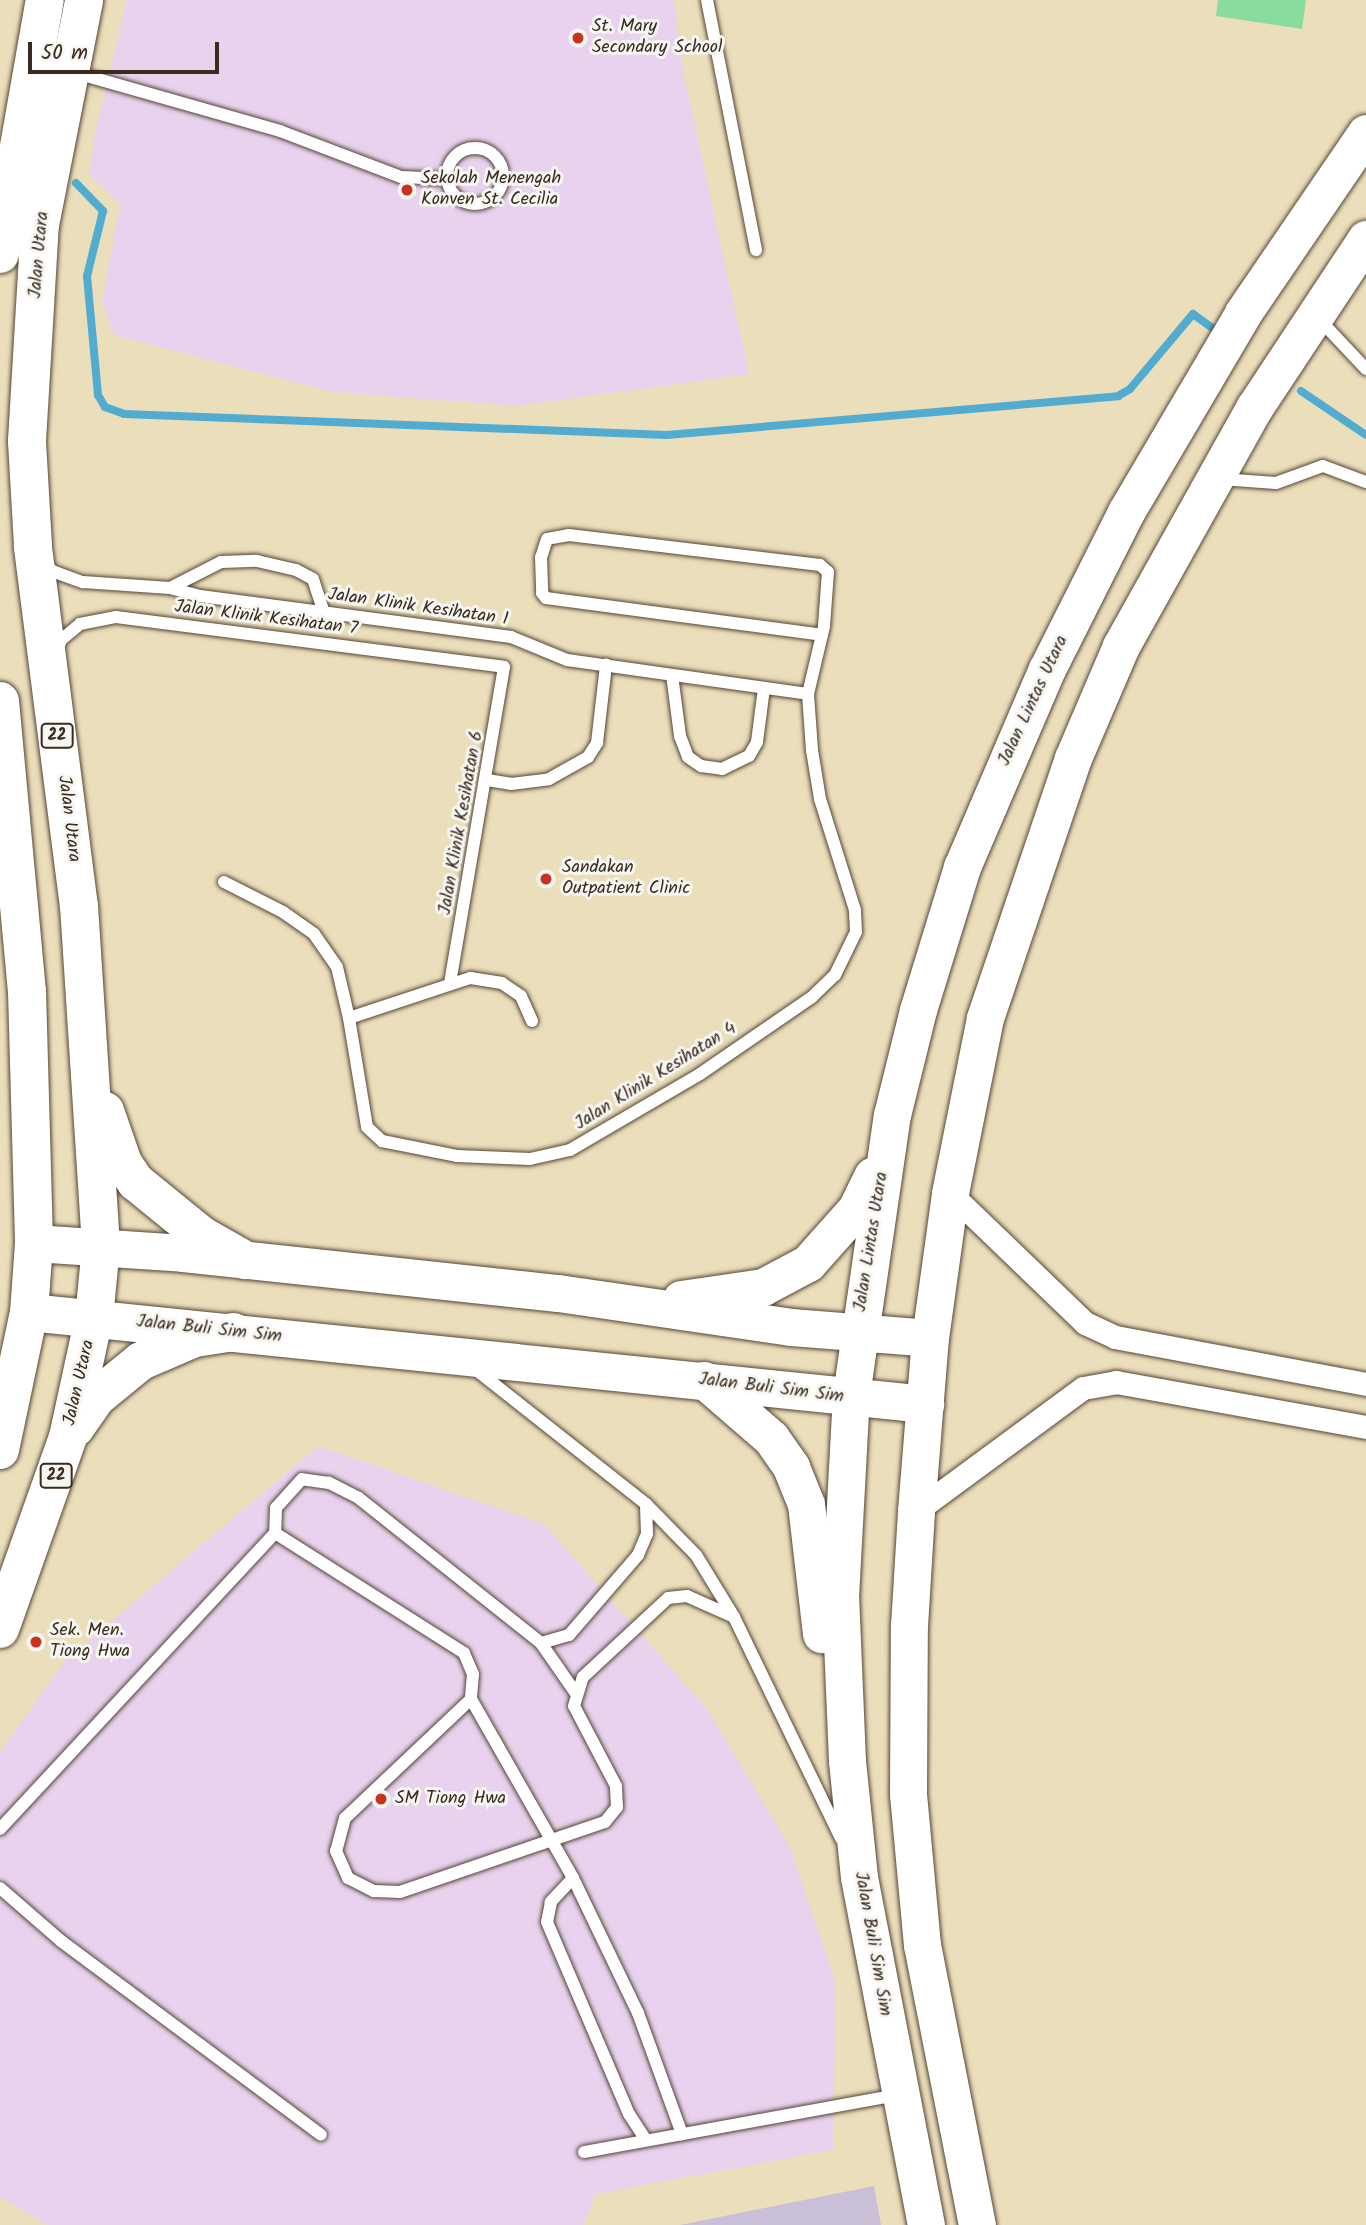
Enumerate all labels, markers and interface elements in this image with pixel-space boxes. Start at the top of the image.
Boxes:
place label: St. Mary Secondary School [592,17,722,60]
scale bar [32,28,222,72]
marker: St. Mary Secondary School [570,30,586,46]
text: 50 m [41,37,88,70]
place label: Sekolah Menengah Konven St. Cecilia [421,169,561,212]
marker: Sekolah Menengah Konven St. Cecilia [399,182,415,198]
street label: Jalan Utara [25,211,55,299]
street label: Jalan Klinik Kesihatan 1 [326,585,510,631]
street label: Jalan Klinik Kesihatan 7 [173,597,359,641]
street label: Jalan Lintas Utara [994,632,1074,770]
road number: 22 [40,723,74,748]
street label: Jalan Klinik Kesihatan 6 [435,729,489,917]
street label: Jalan Utara [52,774,84,864]
place label: Sandakan Outpatient Clinic [562,858,690,900]
marker: Sandakan Outpatient Clinic [536,869,556,889]
street label: Jalan Klinik Kesihatan 4 [571,1018,741,1136]
street label: Jalan Lintas Utara [850,1171,894,1313]
street label: Jalan Buli Sim Sim [135,1312,283,1348]
street label: Jalan Utara [60,1338,100,1428]
street label: Jalan Buli Sim Sim [697,1369,845,1409]
road number: 22 [38,1464,74,1488]
place label: Sek. Men. Tiong Hwa [50,1621,130,1664]
marker: Sek. Men. Tiong Hwa [28,1634,44,1650]
place label: SM Tiong Hwa [395,1788,506,1810]
marker: SM Tiong Hwa [373,1791,389,1807]
street label: Jalan Buli Sim Sim [849,1870,895,2018]

